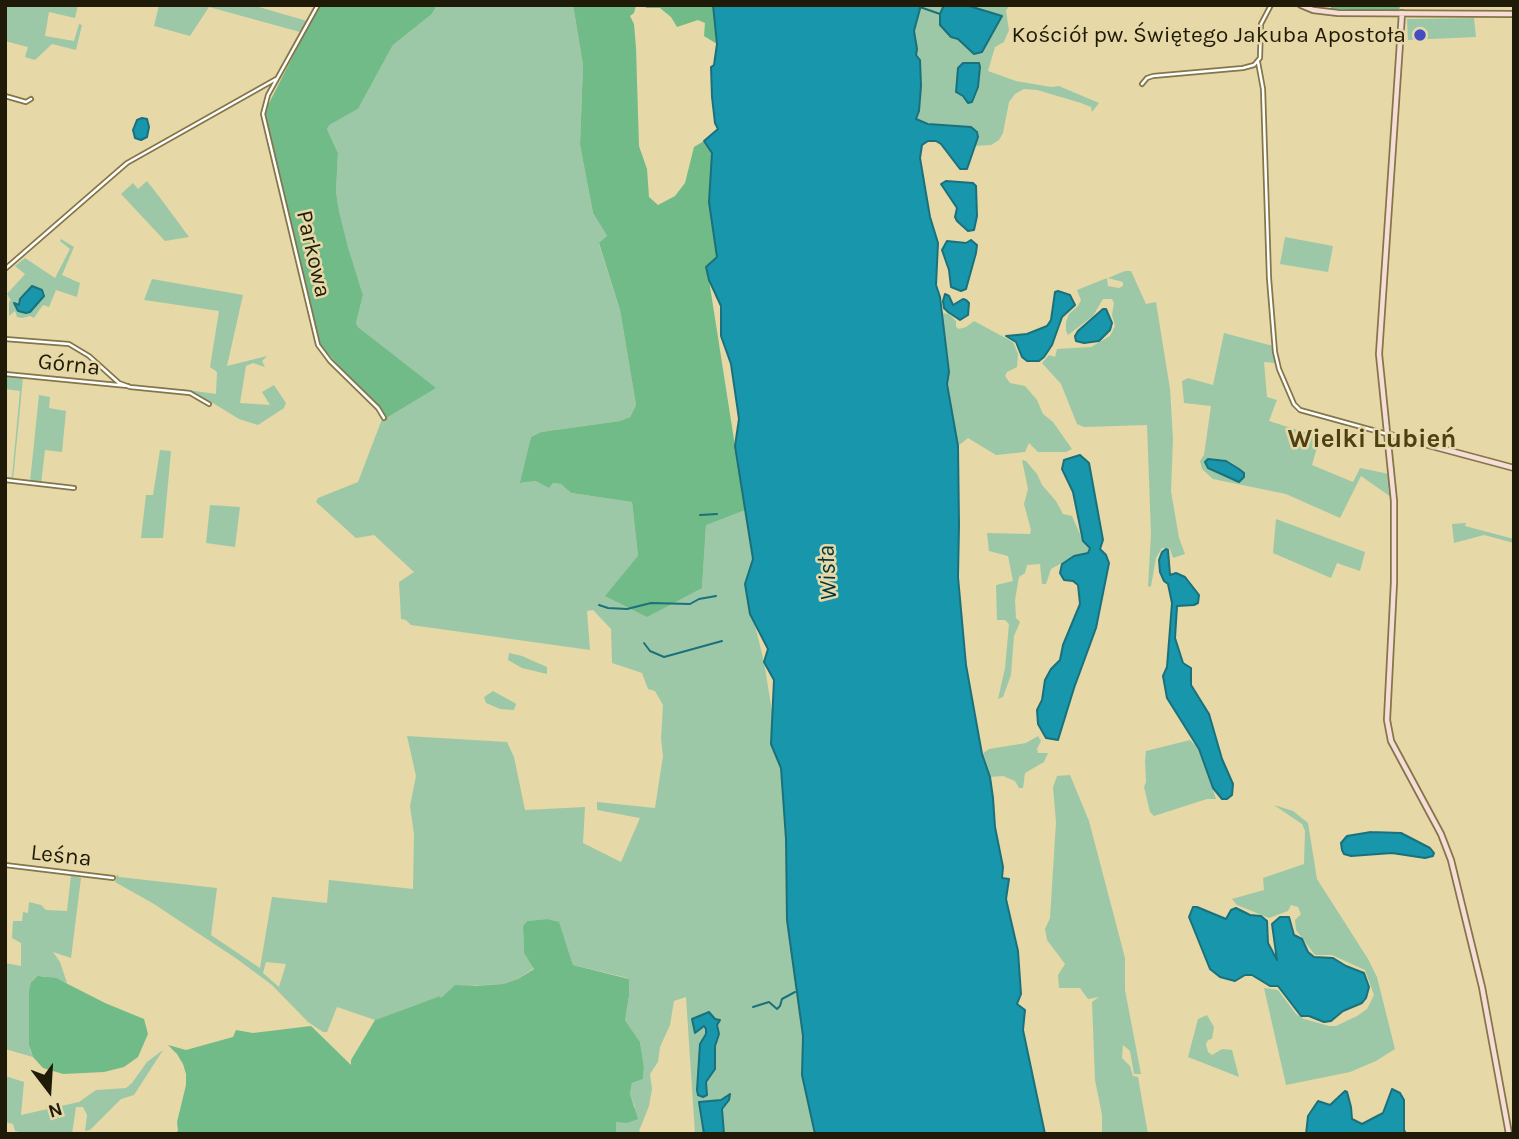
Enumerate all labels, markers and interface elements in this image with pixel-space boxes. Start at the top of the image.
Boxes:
place label: Kościół pw. Świętego Jakuba Apostoła [1012,21,1406,49]
marker: Kościół pw. Świętego Jakuba Apostoła [1412,27,1428,43]
street label: Parkowa [290,208,336,300]
street label: Górna [37,348,101,382]
district label: Wielki Lubień [1288,424,1456,456]
water label: Wisła [812,545,844,601]
street label: Leśna [29,839,93,873]
north arrow [14,1055,84,1125]
text: N [45,1098,65,1123]

